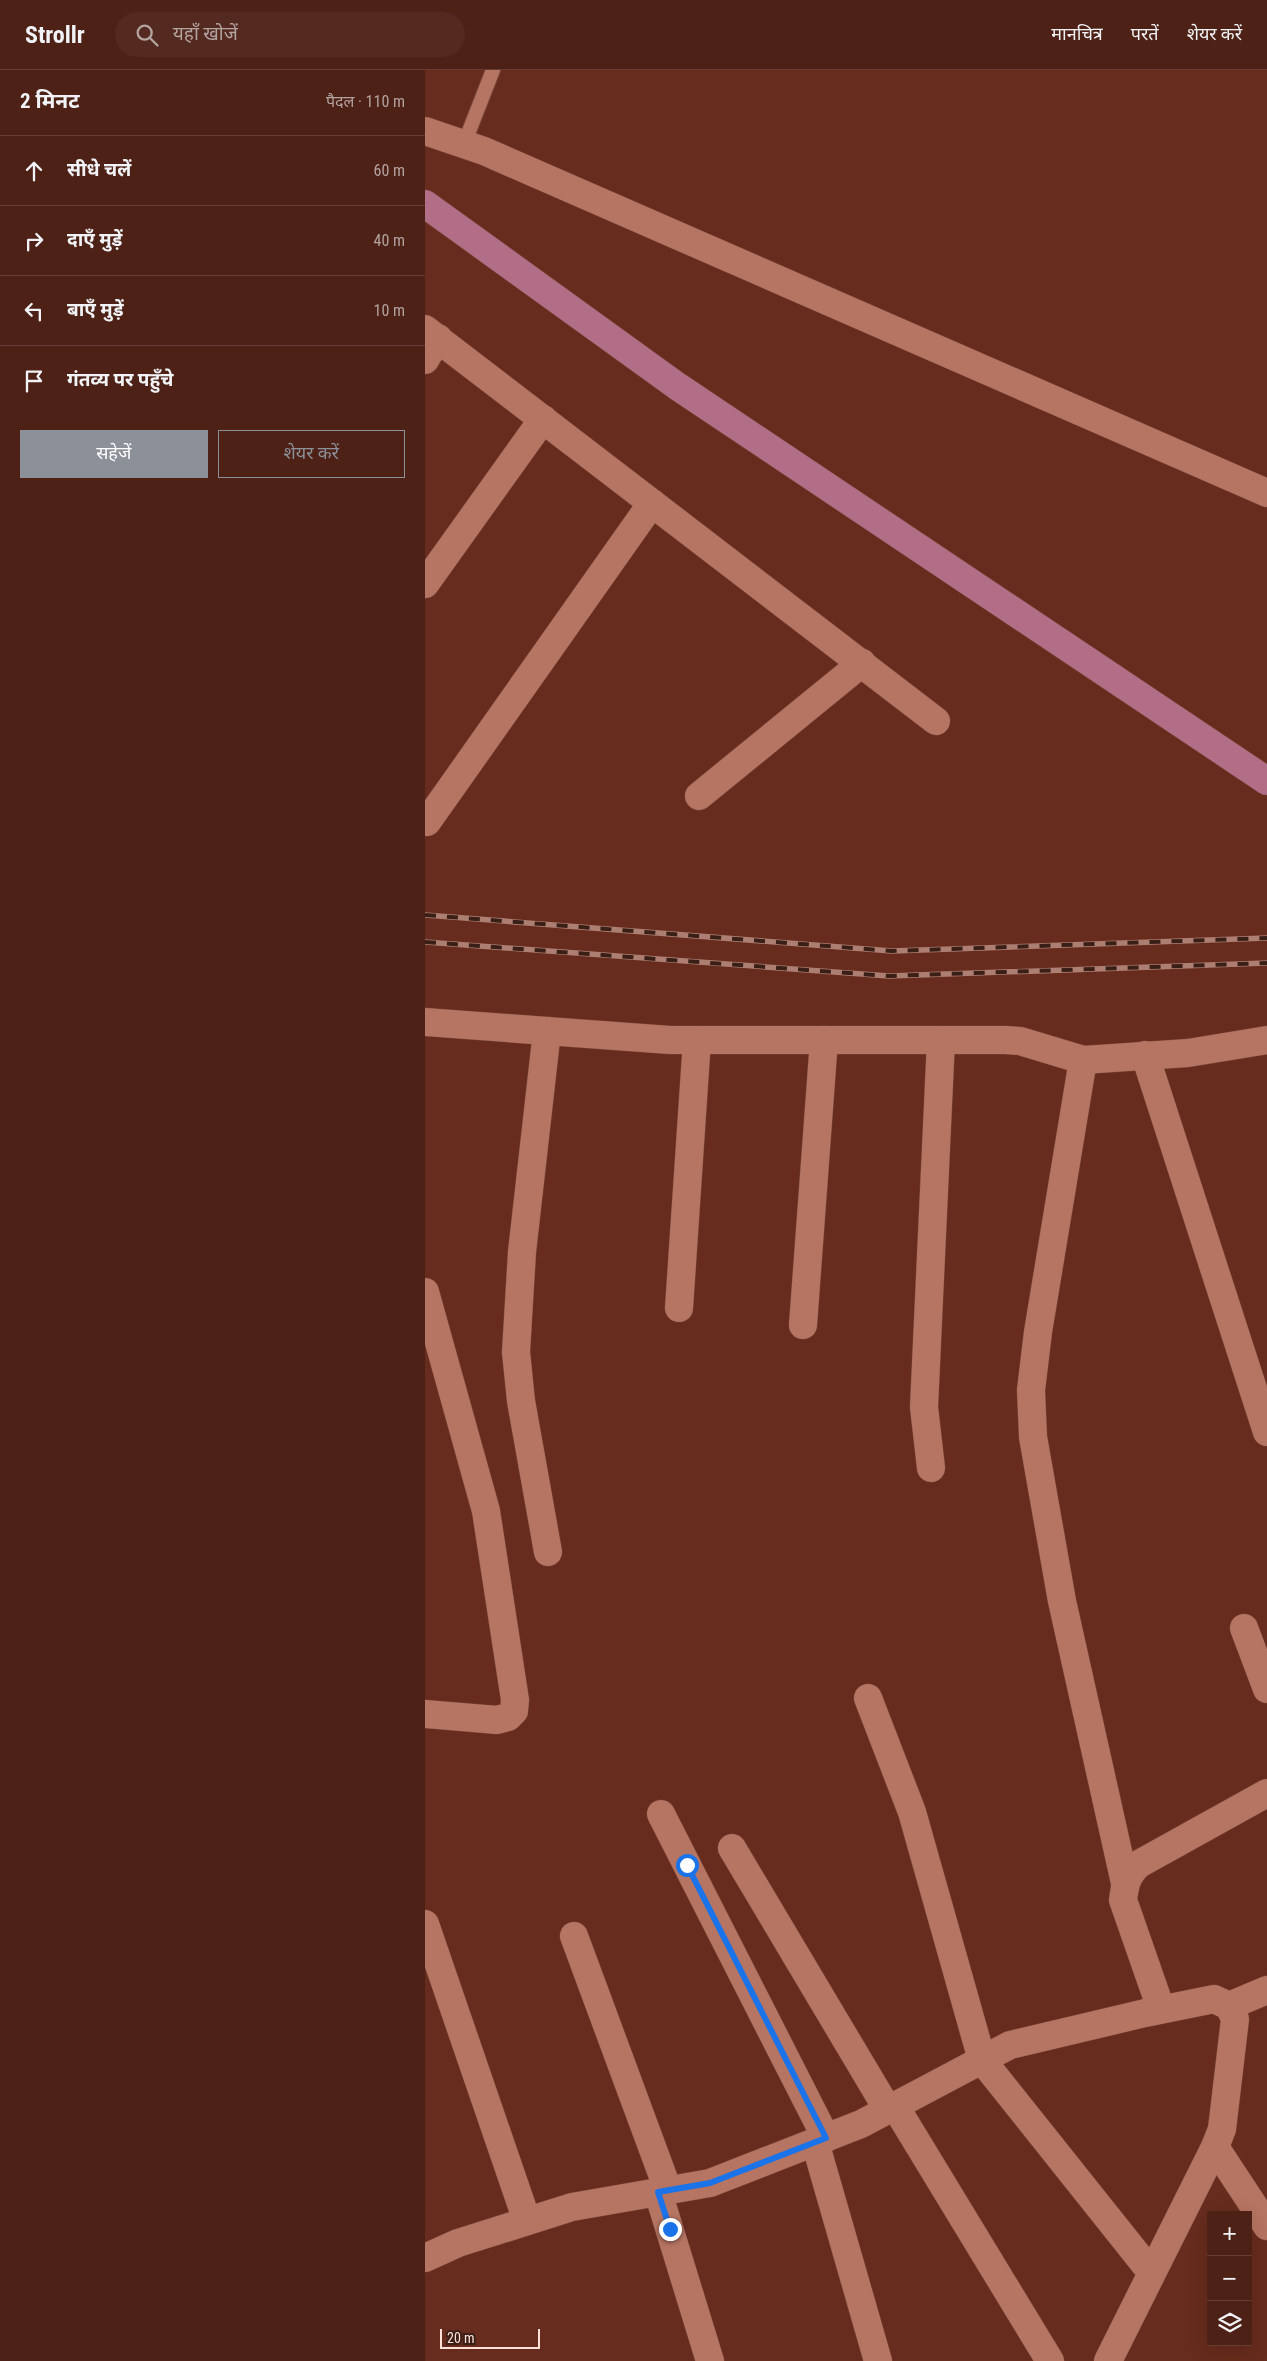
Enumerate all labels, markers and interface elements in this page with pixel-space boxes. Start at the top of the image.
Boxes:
search box [115,12,465,57]
text: Strollr [25,21,85,49]
icon: search [133,21,161,49]
text: यहाँ खोजें [173,22,238,45]
text: मानचित्र [1051,23,1103,44]
text: परतें [1131,23,1159,44]
text: शेयर करें [1187,23,1242,44]
text: 2 मिनट [20,89,80,113]
text: पैदल · 110 m [326,92,405,111]
icon: ahead [20,157,48,185]
text: सीधे चलें [67,158,131,181]
text: 60 m [373,161,405,180]
icon: right [20,227,48,255]
text: दाएँ मुड़ें [67,228,122,251]
text: 40 m [373,231,405,250]
icon: left [20,297,48,325]
text: बाएँ मुड़ें [67,298,123,321]
text: 10 m [373,301,405,320]
icon: arrive [20,367,48,395]
text: गंतव्य पर पहुँचे [67,368,173,391]
button: सहेजें [20,430,208,478]
button: शेयर करें [218,430,405,478]
route start [676,1854,699,1877]
map controls [1207,2211,1252,2346]
button: + [1207,2211,1252,2256]
route end [659,2218,682,2241]
button: − [1207,2256,1252,2301]
button: layers [1207,2301,1252,2346]
scale bar [440,2326,540,2349]
text: 20 m [447,2330,475,2346]

